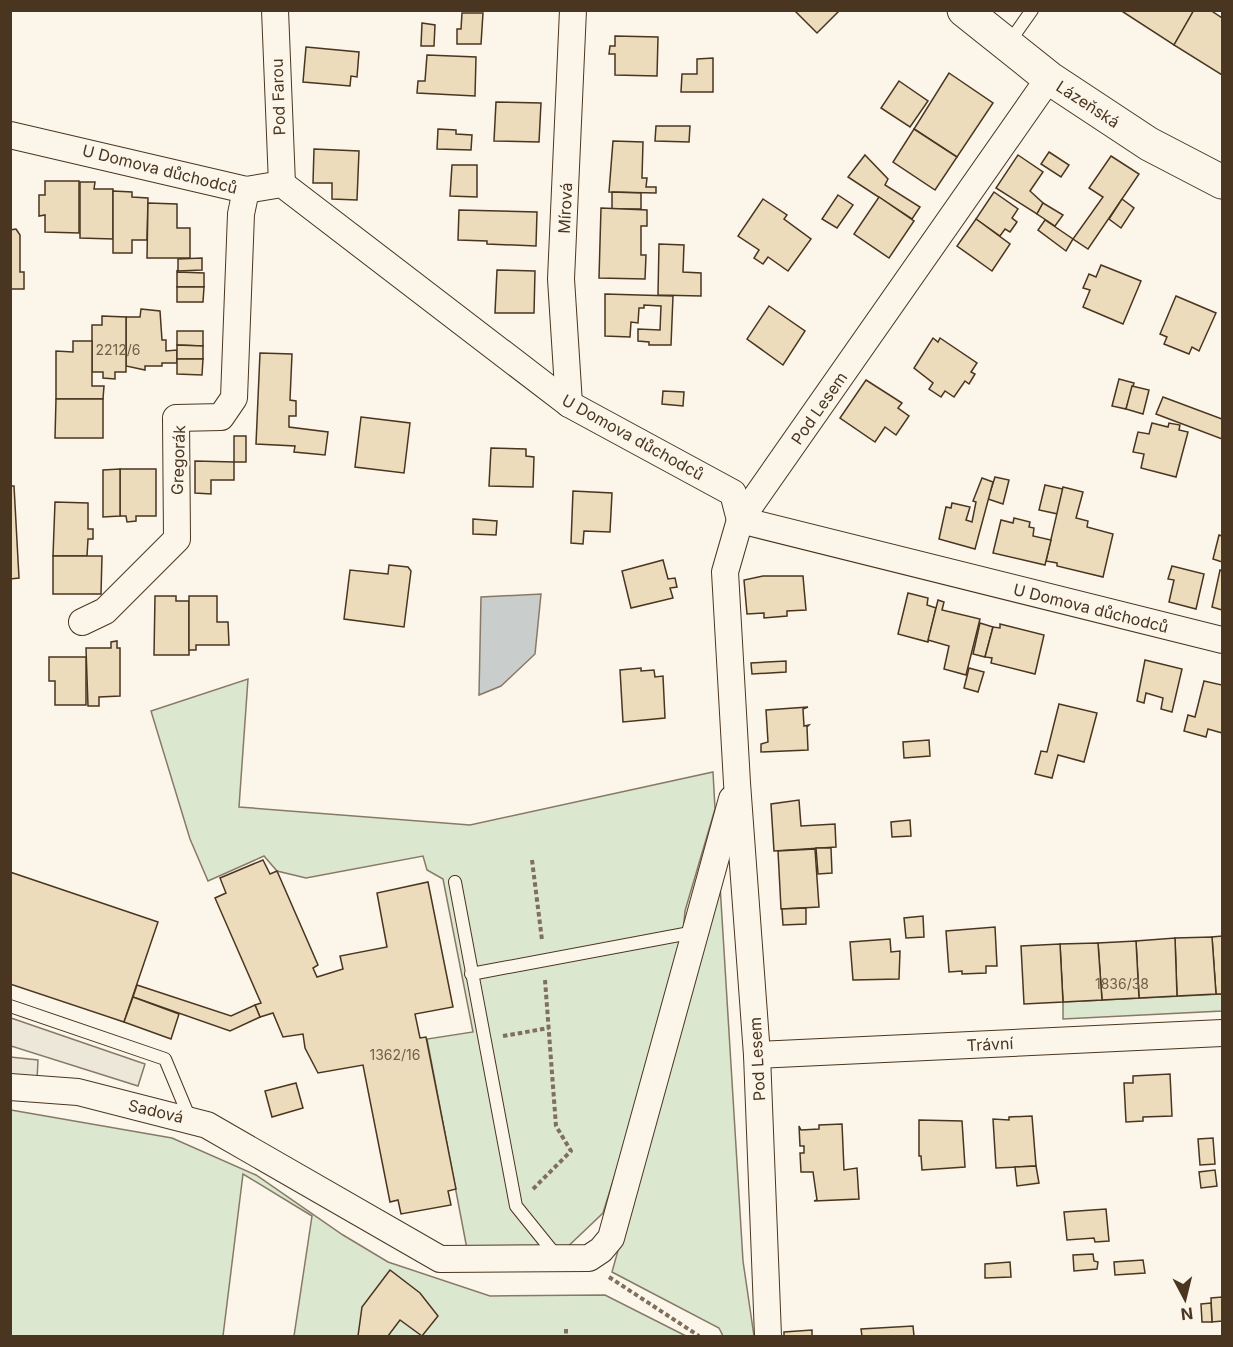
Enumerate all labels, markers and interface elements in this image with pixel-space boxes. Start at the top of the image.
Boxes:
street label: Pod Farou [267,58,289,136]
street label: Lázeňská [1053,76,1123,132]
street label: U Domova důchodců [80,140,240,198]
street label: Mírová [554,182,576,234]
house number: 2212/6 [95,341,141,358]
street label: Pod Lesem [787,368,851,448]
street label: U Domova důchodců [559,390,707,484]
street label: Gregorák [167,424,189,495]
street label: U Domova důchodců [1011,579,1171,637]
house number: 1836/38 [1095,975,1149,992]
street label: Pod Lesem [745,1016,769,1102]
street label: Trávní [966,1033,1014,1055]
house number: 1362/16 [370,1046,420,1063]
street label: Sadová [126,1095,186,1127]
north arrow [1155,1269,1215,1329]
text: N [1180,1303,1194,1325]

